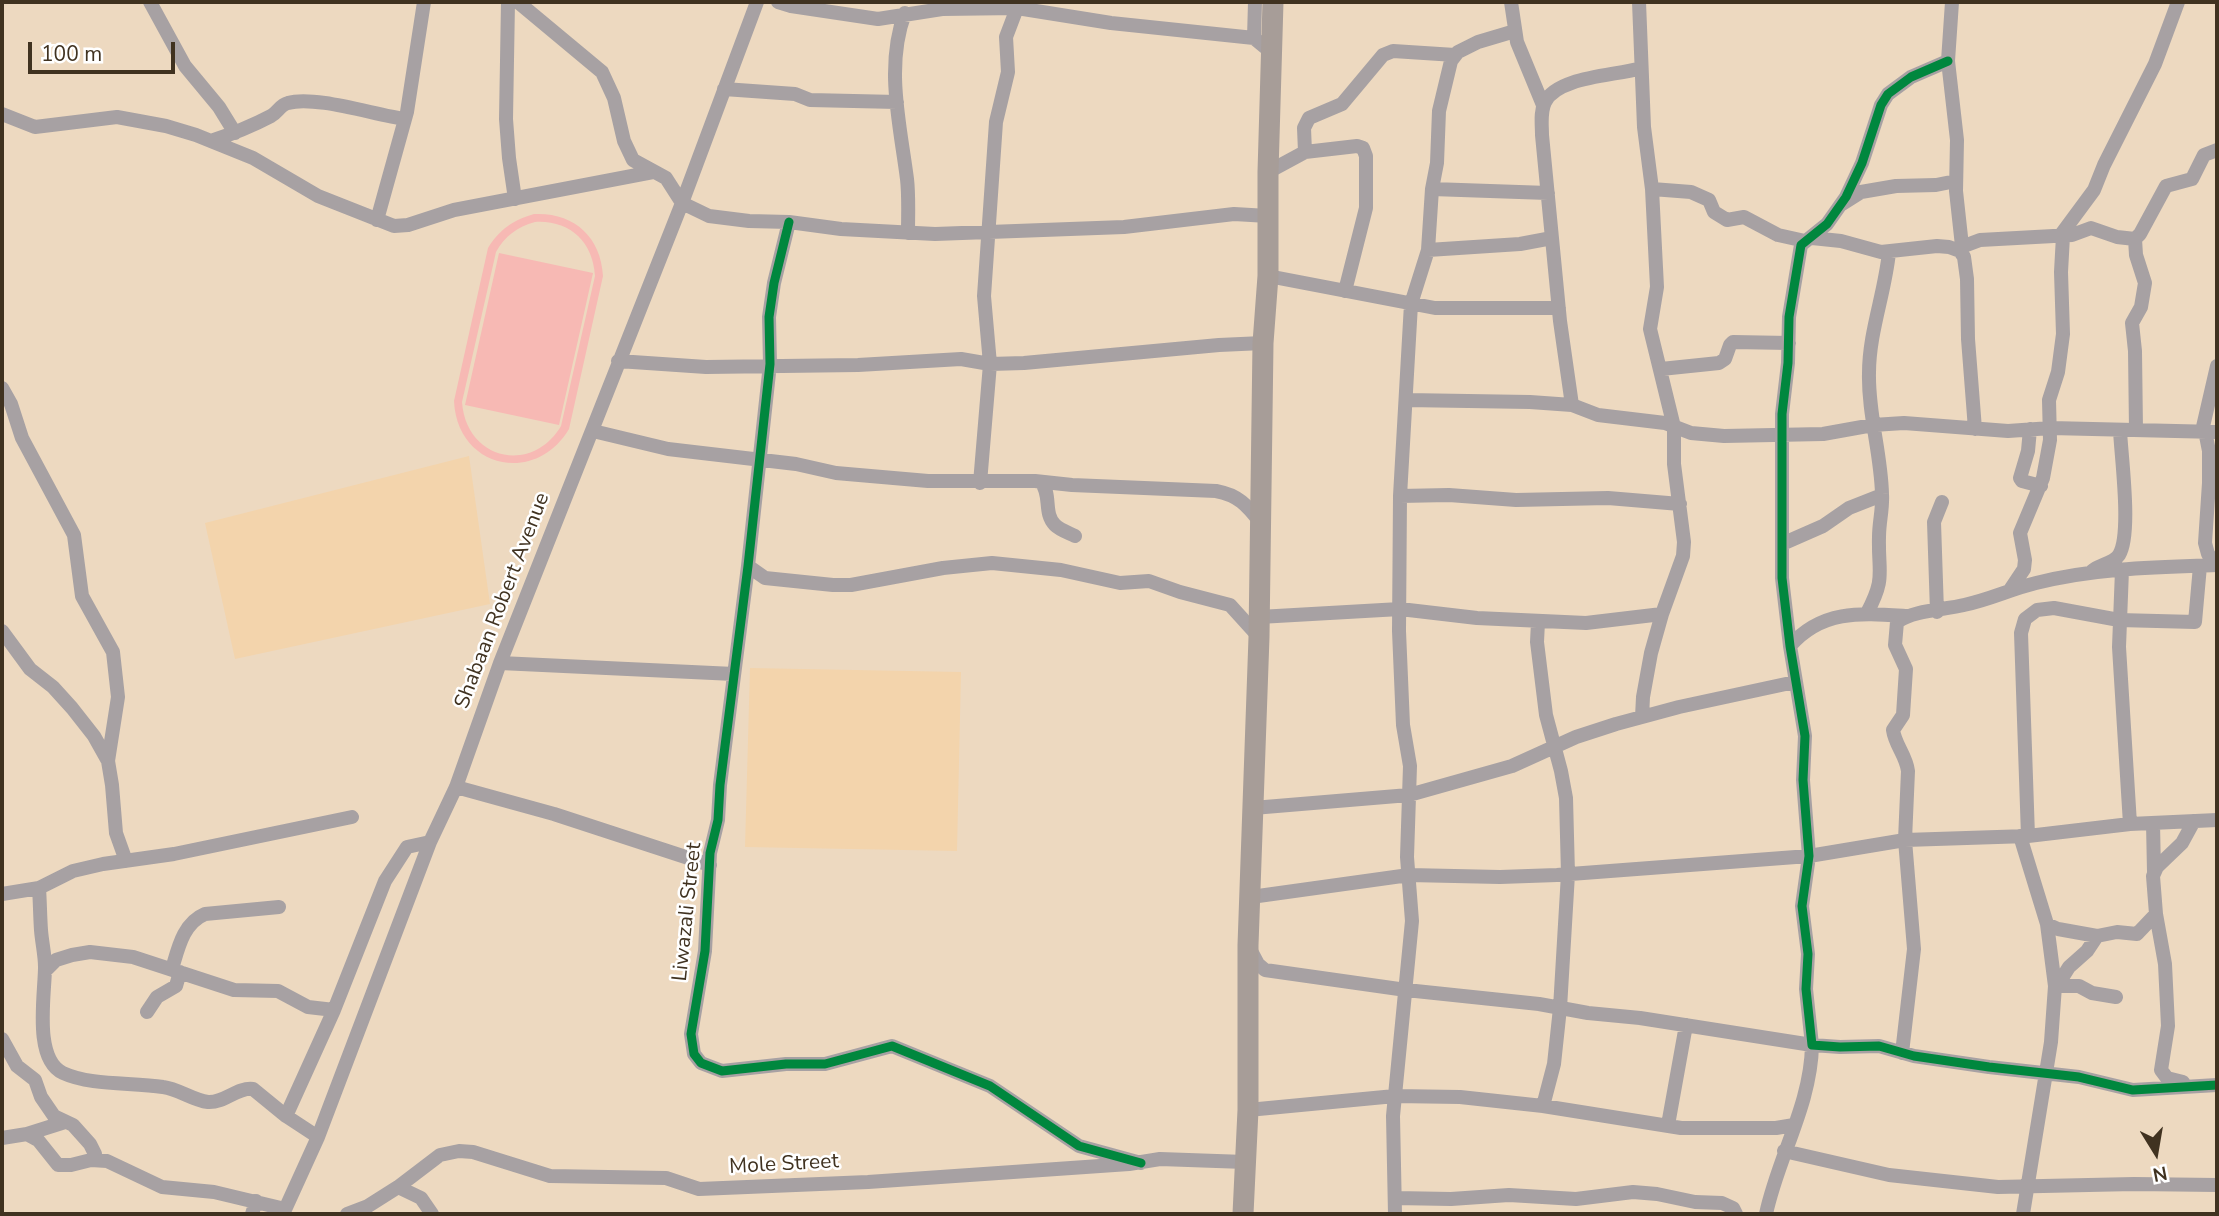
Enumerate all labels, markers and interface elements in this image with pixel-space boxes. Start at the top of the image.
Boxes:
scale bar [32,28,178,72]
text: 100 m [41,40,102,68]
street label: Shabaan Robert Avenue [450,490,556,712]
street label: Liwazali Street [668,841,708,983]
north arrow [2121,1118,2191,1188]
street label: Mole Street [729,1150,839,1180]
text: N [2151,1159,2169,1188]

